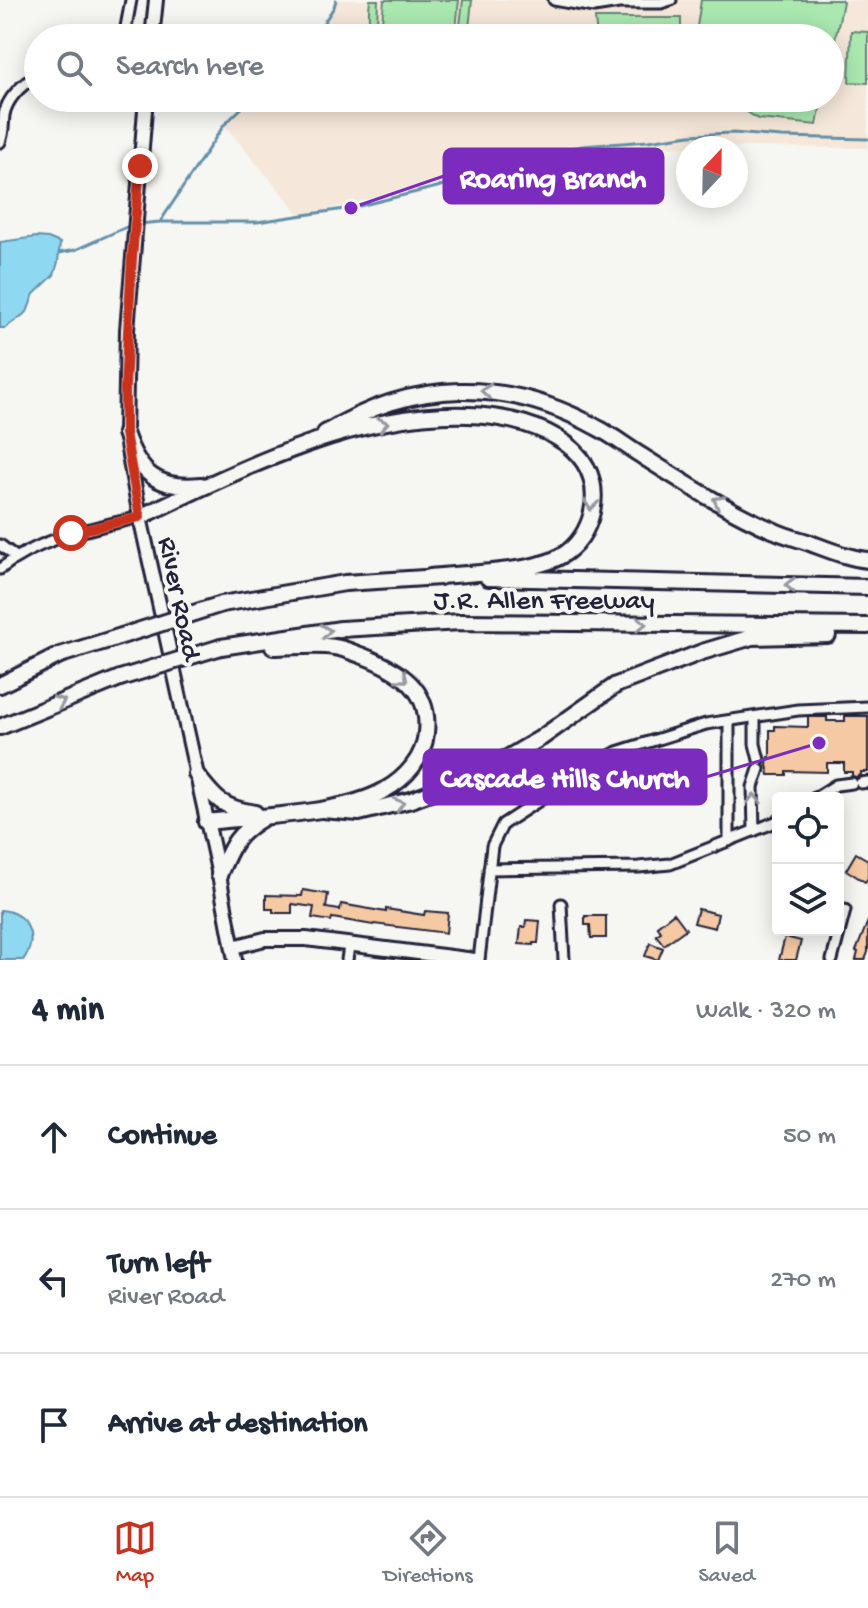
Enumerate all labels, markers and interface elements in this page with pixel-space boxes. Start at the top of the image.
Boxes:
search box [24,24,844,112]
icon: search [52,46,96,90]
text: Search here [116,51,264,86]
north arrow [676,136,748,208]
route end [122,148,158,184]
callout: Roaring Branch [444,149,663,203]
text: Roaring Branch [459,164,646,199]
one-way arrow [479,383,492,400]
one-way arrow [376,416,389,433]
one-way arrow [712,495,727,511]
one-way arrow [583,499,600,512]
route start [53,515,89,551]
street label: River Road [148,534,207,666]
one-way arrow [783,576,796,594]
street label: J.R. Allen Freeway [433,586,655,619]
one-way arrow [635,615,648,633]
one-way arrow [319,623,333,640]
one-way arrow [394,668,408,683]
one-way arrow [52,696,66,712]
callout: Cascade Hills Church [424,750,706,804]
text: Cascade Hills Church [440,764,690,799]
one-way arrow [745,792,763,805]
map controls [772,792,844,936]
button: locate [772,792,844,864]
one-way arrow [391,796,405,813]
button: layers [772,864,844,936]
text: 4 min [32,992,104,1032]
text: Walk · 320 m [696,997,836,1028]
icon: ahead [32,1115,76,1159]
text: Continue [108,1120,217,1155]
text: 50 m [783,1122,836,1153]
text: Turn left [108,1248,209,1283]
icon: left [32,1259,76,1303]
text: 270 m [770,1266,836,1297]
text: River Road [108,1283,224,1314]
icon: arrive [32,1403,76,1447]
text: Arrive at destination [108,1408,368,1443]
tab: Map [113,1516,157,1590]
tab: Directions [383,1516,473,1590]
tab: Saved [699,1516,755,1590]

